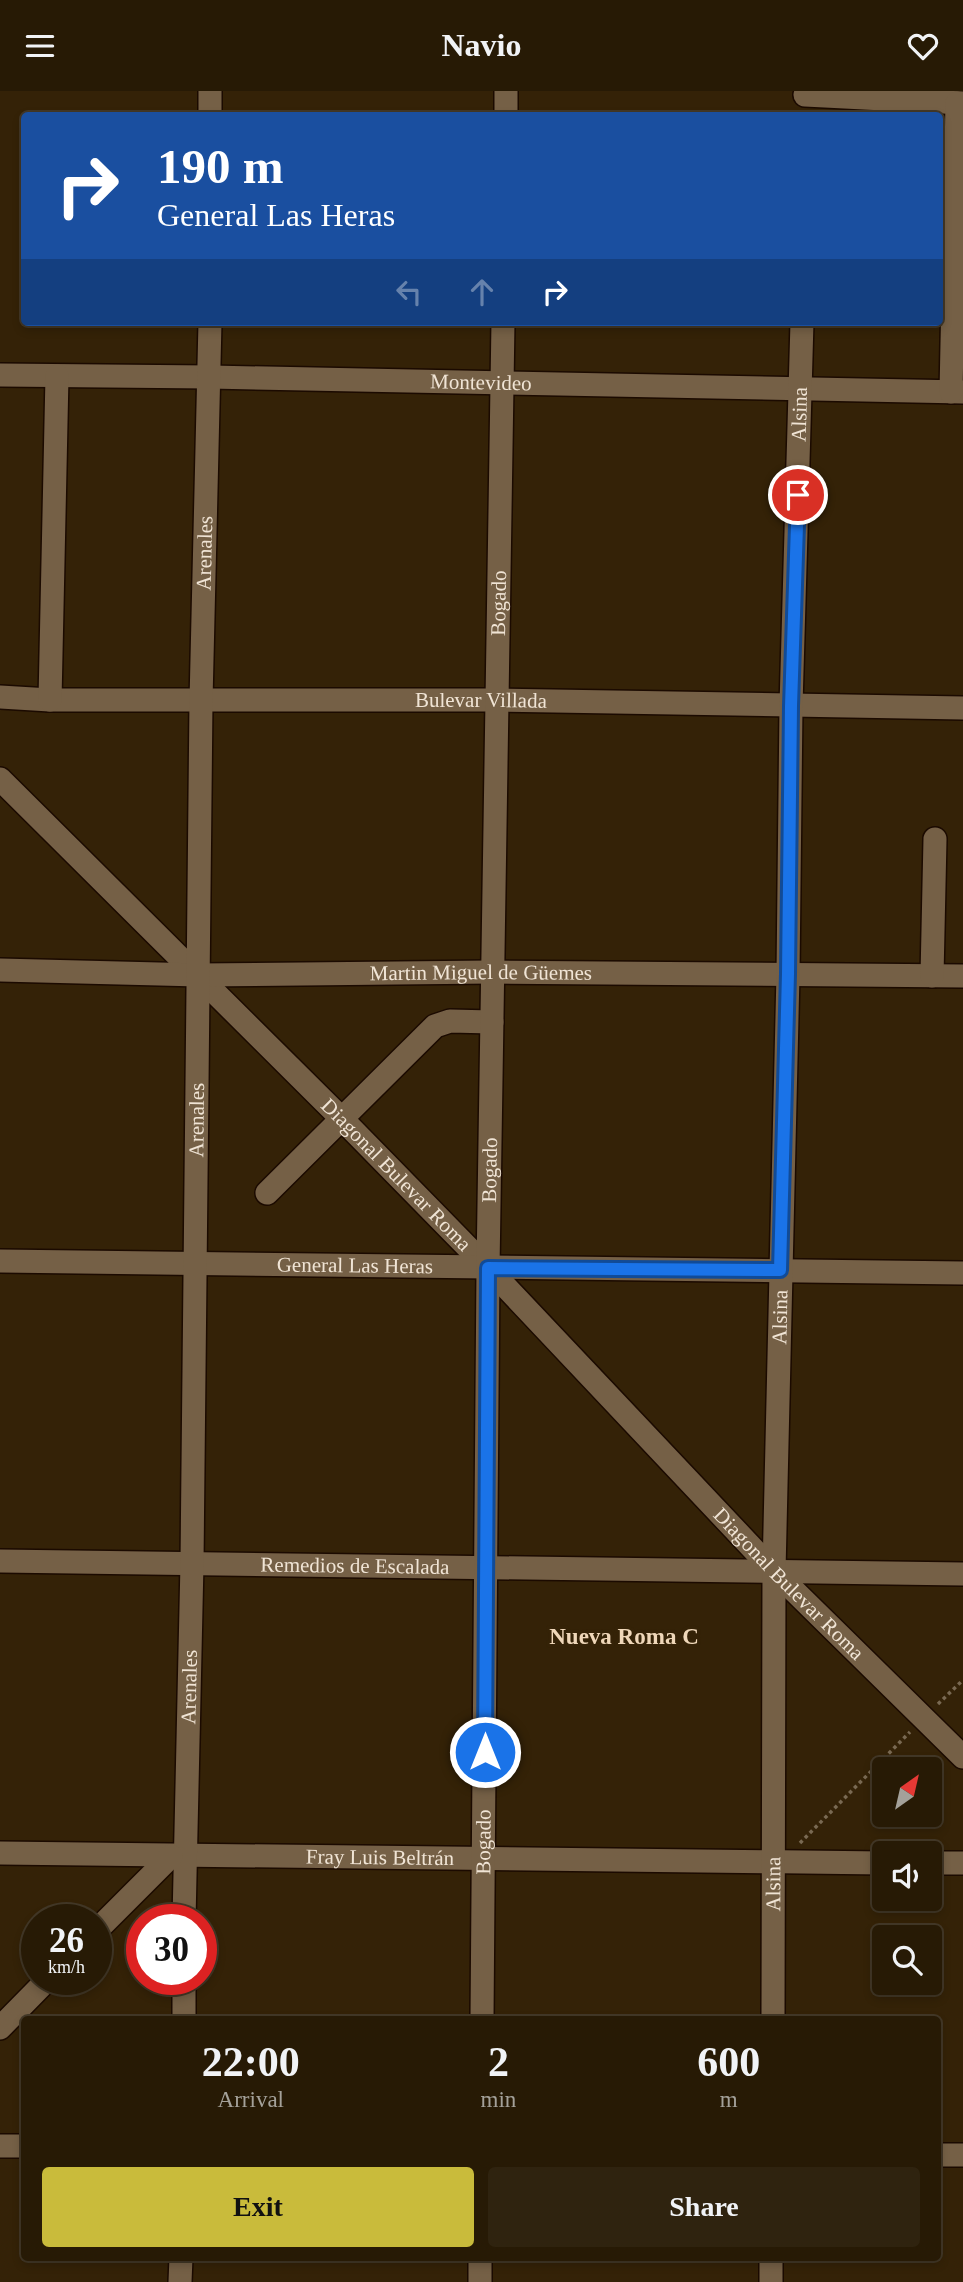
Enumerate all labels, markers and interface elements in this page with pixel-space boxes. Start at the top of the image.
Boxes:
icon: menu [21,27,59,65]
text: Navio [442,27,522,63]
icon: heart [904,27,942,65]
text: 190 m [157,139,284,194]
icon: right [42,140,133,231]
text: General Las Heras [157,197,395,233]
icon: left [390,273,428,311]
icon: ahead [463,273,501,311]
icon: right [536,273,574,311]
street label: Montevideo [430,369,532,395]
street label: Alsina [787,386,812,442]
pin [768,465,828,525]
icon: arrive [779,476,817,514]
street label: Arenales [192,516,217,591]
street label: Bogado [486,570,511,636]
street label: Bulevar Villada [415,688,548,713]
street label: Martin Miguel de Güemes [370,960,592,985]
street label: Arenales [184,1083,209,1158]
street label: Diagonal Bulevar Roma [316,1093,477,1256]
street label: Bogado [477,1137,502,1203]
street label: General Las Heras [277,1252,433,1278]
street label: Alsina [767,1289,793,1345]
street label: Diagonal Bulevar Roma [709,1503,870,1665]
street label: Remedios de Escalada [260,1553,450,1579]
district label: Nueva Roma C [549,1624,699,1649]
street label: Arenales [176,1649,202,1725]
position arrow [448,1715,522,1789]
north arrow [872,1757,942,1827]
map controls [872,1757,942,1995]
street label: Bogado [471,1809,496,1875]
button: sound [872,1841,942,1911]
street label: Fray Luis Beltrán [306,1844,455,1870]
street label: Alsina [761,1856,785,1911]
speed limit sign: 30 [126,1904,217,1995]
text: 26 [49,1921,84,1960]
button: search [872,1925,942,1995]
text: km/h [48,1957,85,1977]
text: 22:00 [202,2039,300,2085]
text: 2 [488,2039,509,2085]
text: 600 [697,2039,760,2085]
text: Arrival [218,2087,284,2112]
text: min [481,2087,516,2112]
text: m [720,2087,738,2112]
button: Exit [42,2167,474,2247]
button: Share [488,2167,920,2247]

